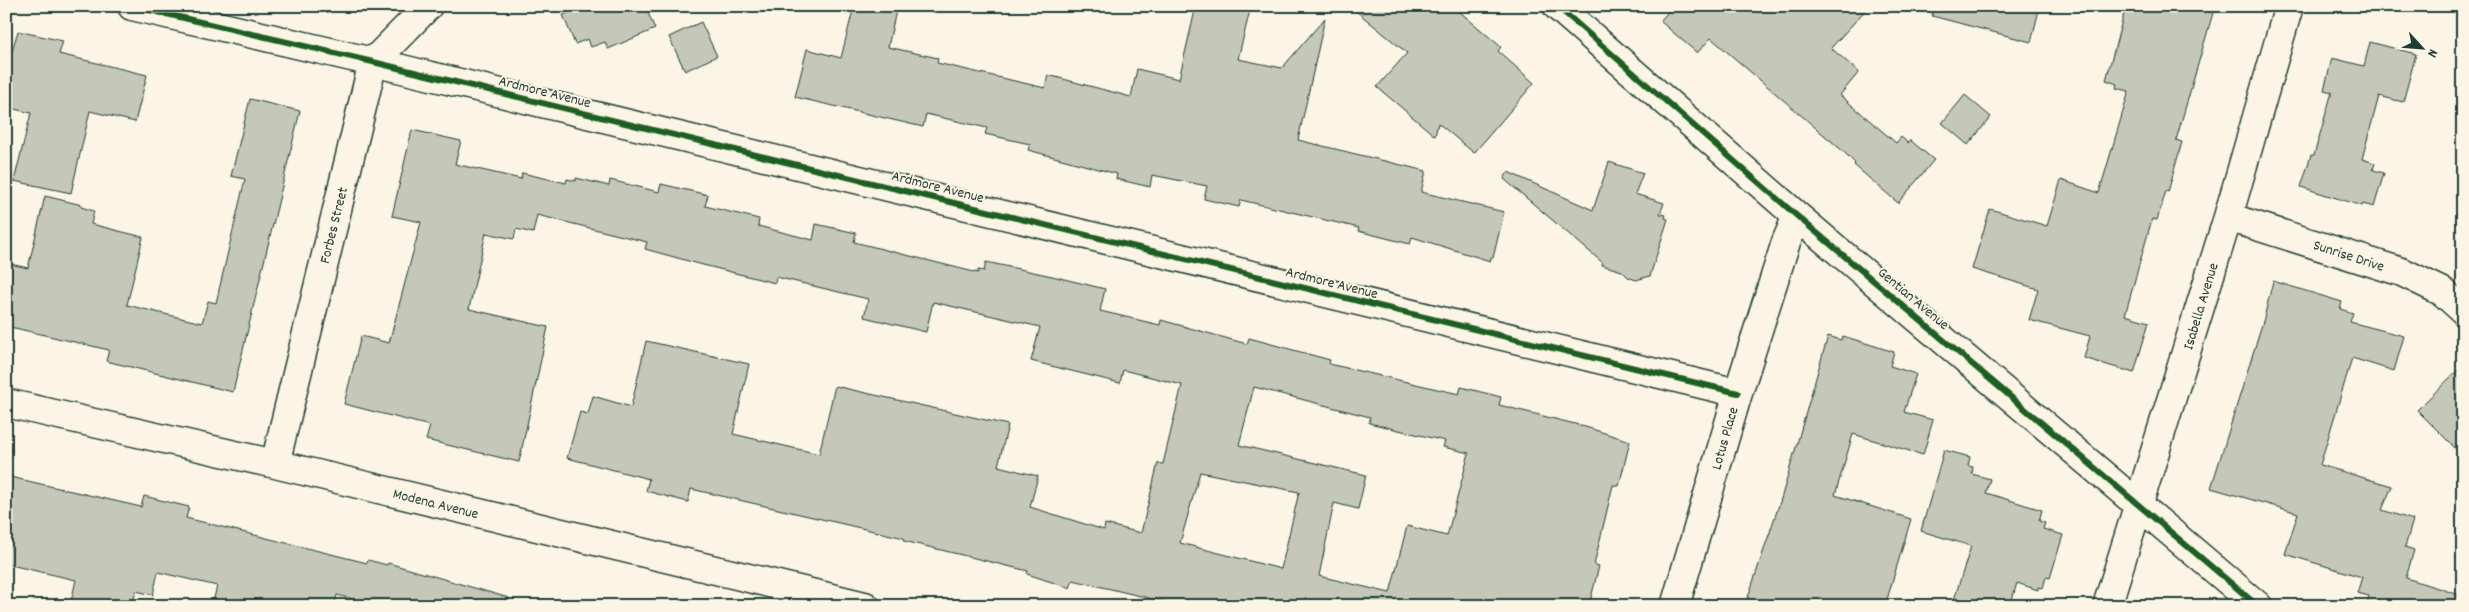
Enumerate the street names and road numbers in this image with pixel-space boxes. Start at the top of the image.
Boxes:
street label: Ardmore Avenue [496,71,593,115]
street label: Ardmore Avenue [889,166,986,210]
street label: Forbes Street [315,184,355,266]
street label: Sunrise Drive [2310,235,2387,279]
street label: Isabella Avenue [2178,260,2226,353]
street label: Ardmore Avenue [1283,262,1380,306]
street label: Gentian Avenue [1872,263,1954,336]
street label: Lotus Place [1706,404,1746,473]
street label: Modena Avenue [390,484,481,526]

